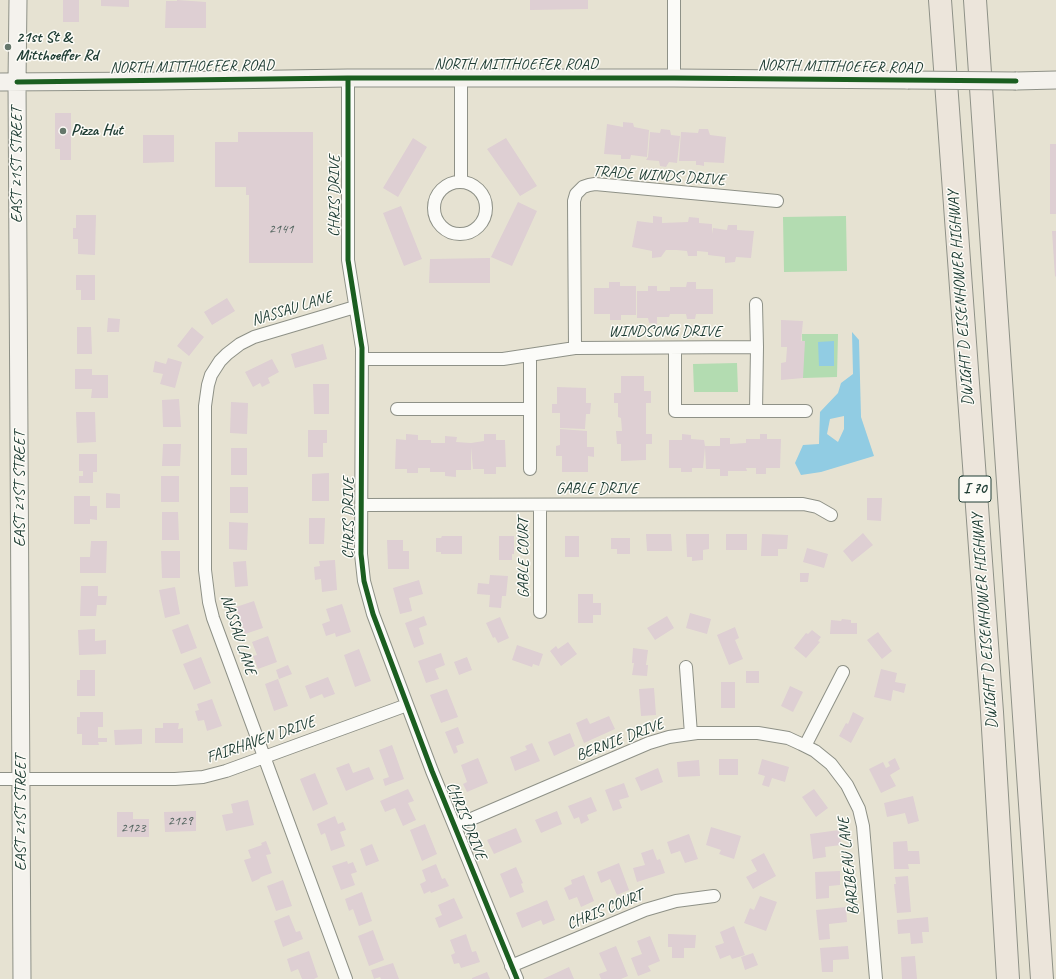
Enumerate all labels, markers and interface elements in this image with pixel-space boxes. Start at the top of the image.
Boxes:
place label: 21st St & Mitthoeffer Rd [16,28,98,66]
marker: 21st St & Mitthoeffer Rd [3,42,13,52]
street label: NORTH MITTHOEFER ROAD [434,55,598,75]
street label: NORTH MITTHOEFER ROAD [110,56,274,78]
street label: NORTH MITTHOEFER ROAD [758,56,922,78]
street label: EAST 21ST STREET [7,107,27,223]
place label: Pizza Hut [71,121,123,141]
marker: Pizza Hut [58,126,68,136]
street label: CHRIS DRIVE [325,155,345,237]
street label: TRADE WINDS DRIVE [592,162,726,190]
street label: DWIGHT D EISENHOWER HIGHWAY [944,189,978,407]
house number: 2141 [268,221,294,237]
street label: NASSAU LANE [249,288,335,330]
street label: WINDSONG DRIVE [609,322,721,342]
street label: EAST 21ST STREET [10,431,30,547]
road number: I 70 [959,476,991,502]
street label: CHRIS DRIVE [339,477,359,559]
street label: GABLE DRIVE [556,479,638,499]
street label: DWIGHT D EISENHOWER HIGHWAY [968,512,1002,730]
street label: GABLE COURT [514,518,534,598]
street label: NASSAU LANE [216,592,260,678]
street label: FAIRHAVEN DRIVE [204,712,318,768]
street label: BERNIE DRIVE [573,714,667,766]
street label: EAST 21ST STREET [11,755,31,871]
street label: CHRIS DRIVE [442,779,490,863]
house number: 2129 [167,813,193,829]
street label: BARIBEAU LANE [834,816,864,916]
house number: 2123 [120,820,146,836]
street label: CHRIS COURT [564,886,646,934]

